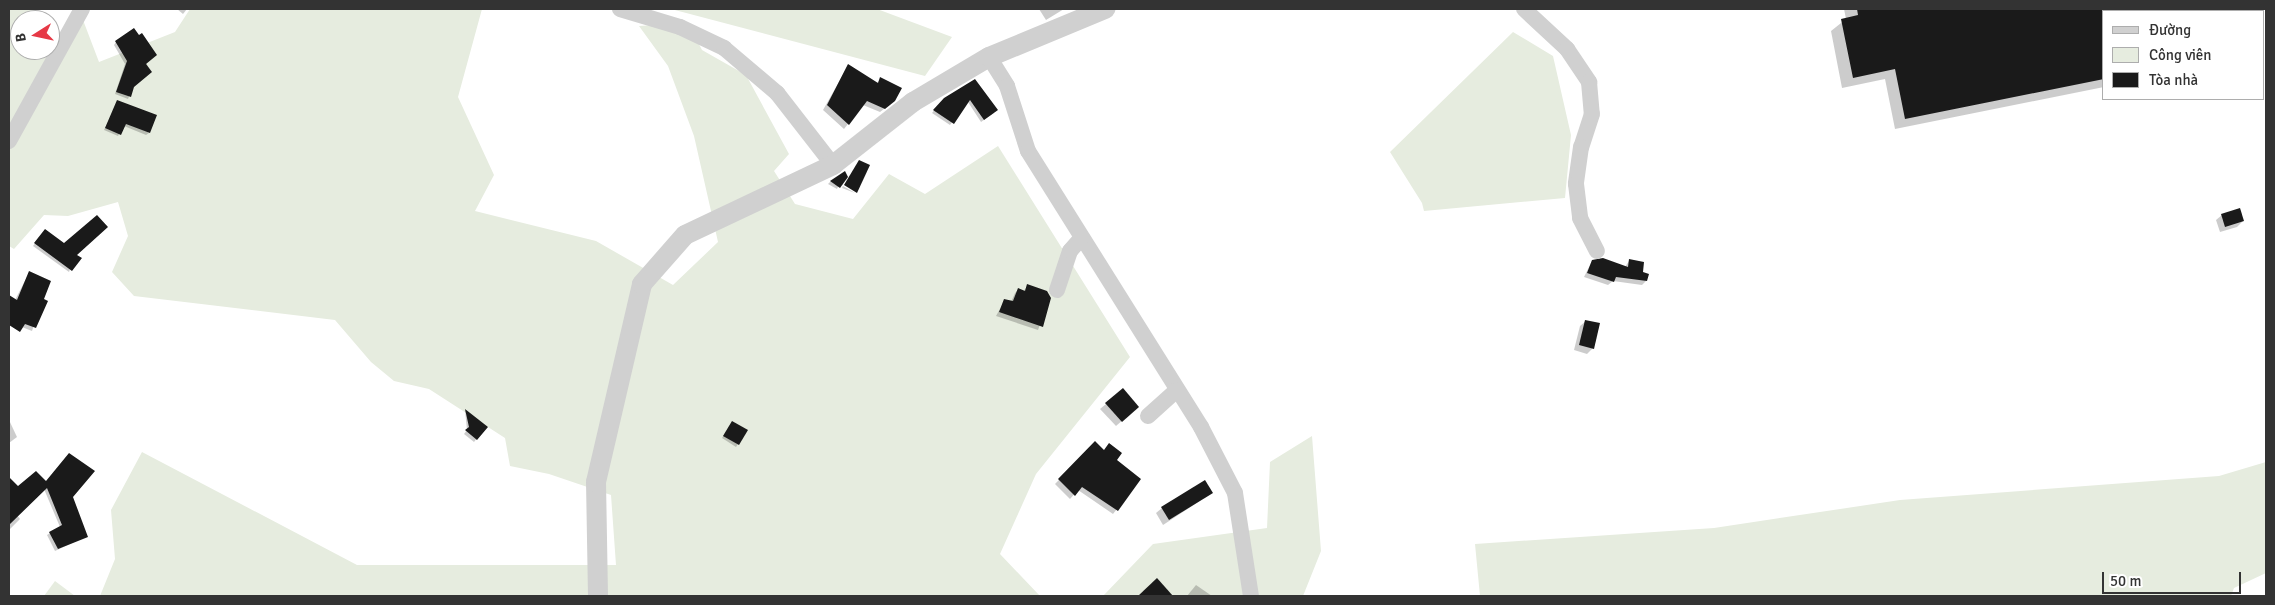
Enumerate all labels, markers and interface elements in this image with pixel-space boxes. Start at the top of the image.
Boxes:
north arrow [10,10,60,60]
legend [2102,10,2265,100]
text: Đường [2149,21,2191,39]
text: B [12,32,30,43]
text: Công viên [2149,46,2212,64]
text: Tòa nhà [2149,71,2198,89]
scale bar [2105,562,2244,594]
text: 50 m [2110,572,2141,590]

